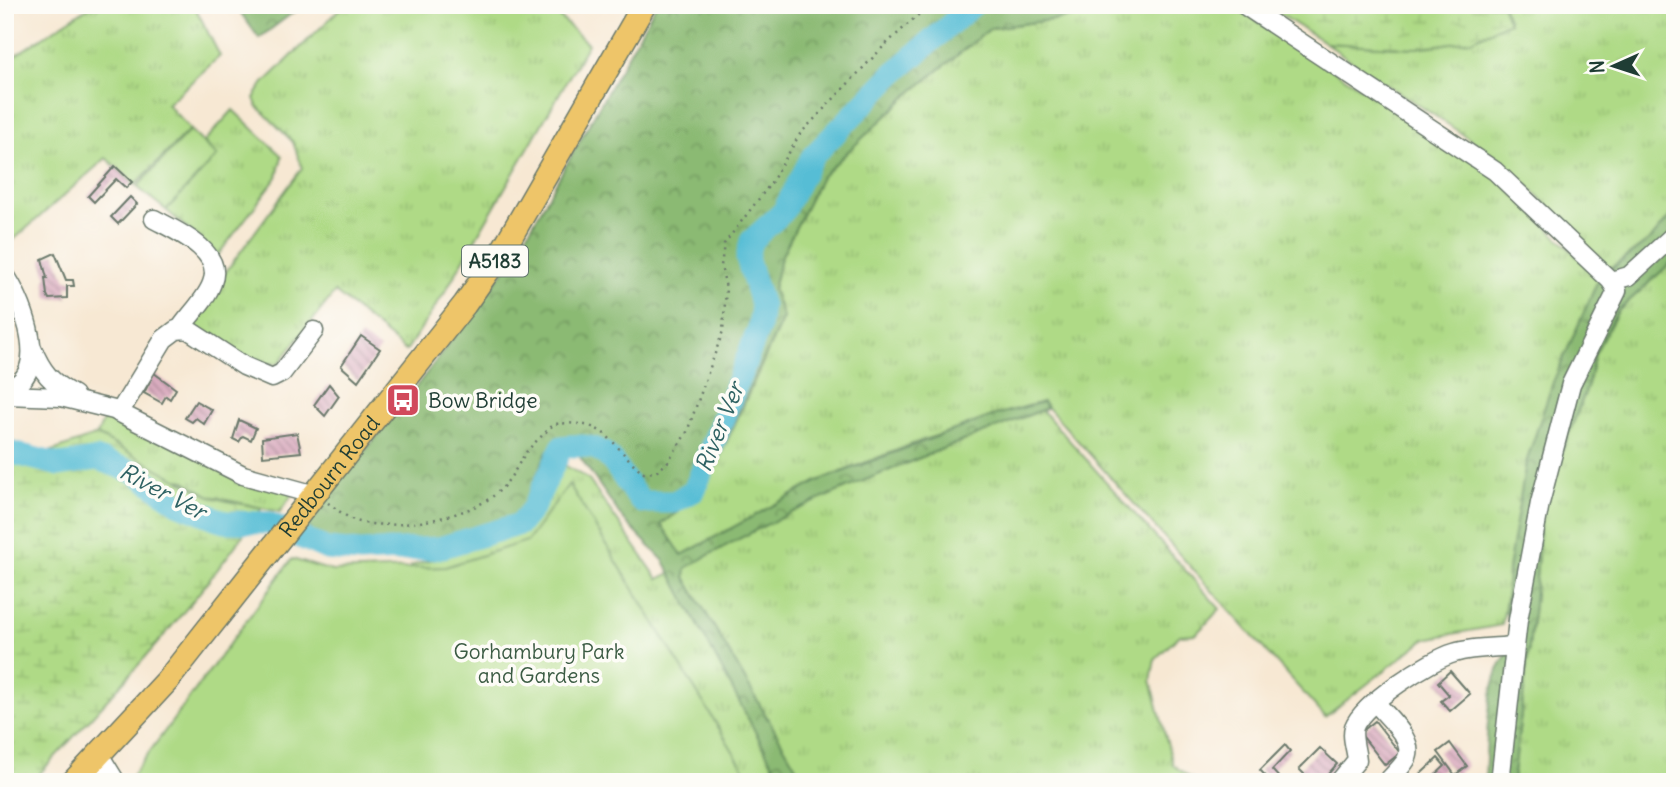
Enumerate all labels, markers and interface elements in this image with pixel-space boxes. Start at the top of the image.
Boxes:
north arrow [1578,32,1648,102]
text: N [1585,60,1609,74]
road number: A5183 [462,246,528,276]
water label: River Ver [688,376,751,476]
bus stop icon: Bow Bridge [384,381,422,419]
place label: Bow Bridge [428,387,537,414]
street label: Redbourn Road [273,410,385,542]
water label: River Ver [115,456,213,527]
park label: Gorhambury Park and Gardens [454,638,624,689]

